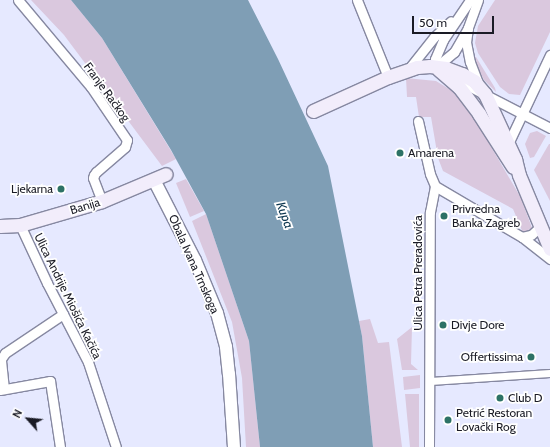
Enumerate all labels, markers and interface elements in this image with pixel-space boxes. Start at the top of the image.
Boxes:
scale bar [414,8,496,34]
text: 50 m [419,15,447,30]
street label: Franje Račkog [81,60,133,124]
place label: Amarena [408,146,454,160]
marker: Amarena [395,148,405,158]
place label: Ljekarna [11,182,53,196]
marker: Ljekarna [56,184,66,194]
street label: Banija [68,195,102,217]
water label: Kupa [273,200,297,230]
place label: Privredna Banka Zagreb [452,202,520,230]
marker: Privredna Banka Zagreb [439,211,449,221]
street label: Obala Ivana Trnskoga [166,212,222,316]
street label: Ulica Petra Preradovića [411,215,425,331]
street label: Ulica Andrije Miošića Kačića [31,231,105,361]
place label: Divje Dore [451,318,505,332]
marker: Divje Dore [438,320,448,330]
place label: Offertissima [461,350,523,364]
marker: Offertissima [526,352,536,362]
place label: Club D [508,391,543,405]
marker: Club D [495,393,505,403]
north arrow [8,399,48,439]
place label: Petrić Restoran Lovački Rog [456,406,532,434]
text: N [9,407,25,420]
marker: Petrić Restoran Lovački Rog [443,415,453,425]

